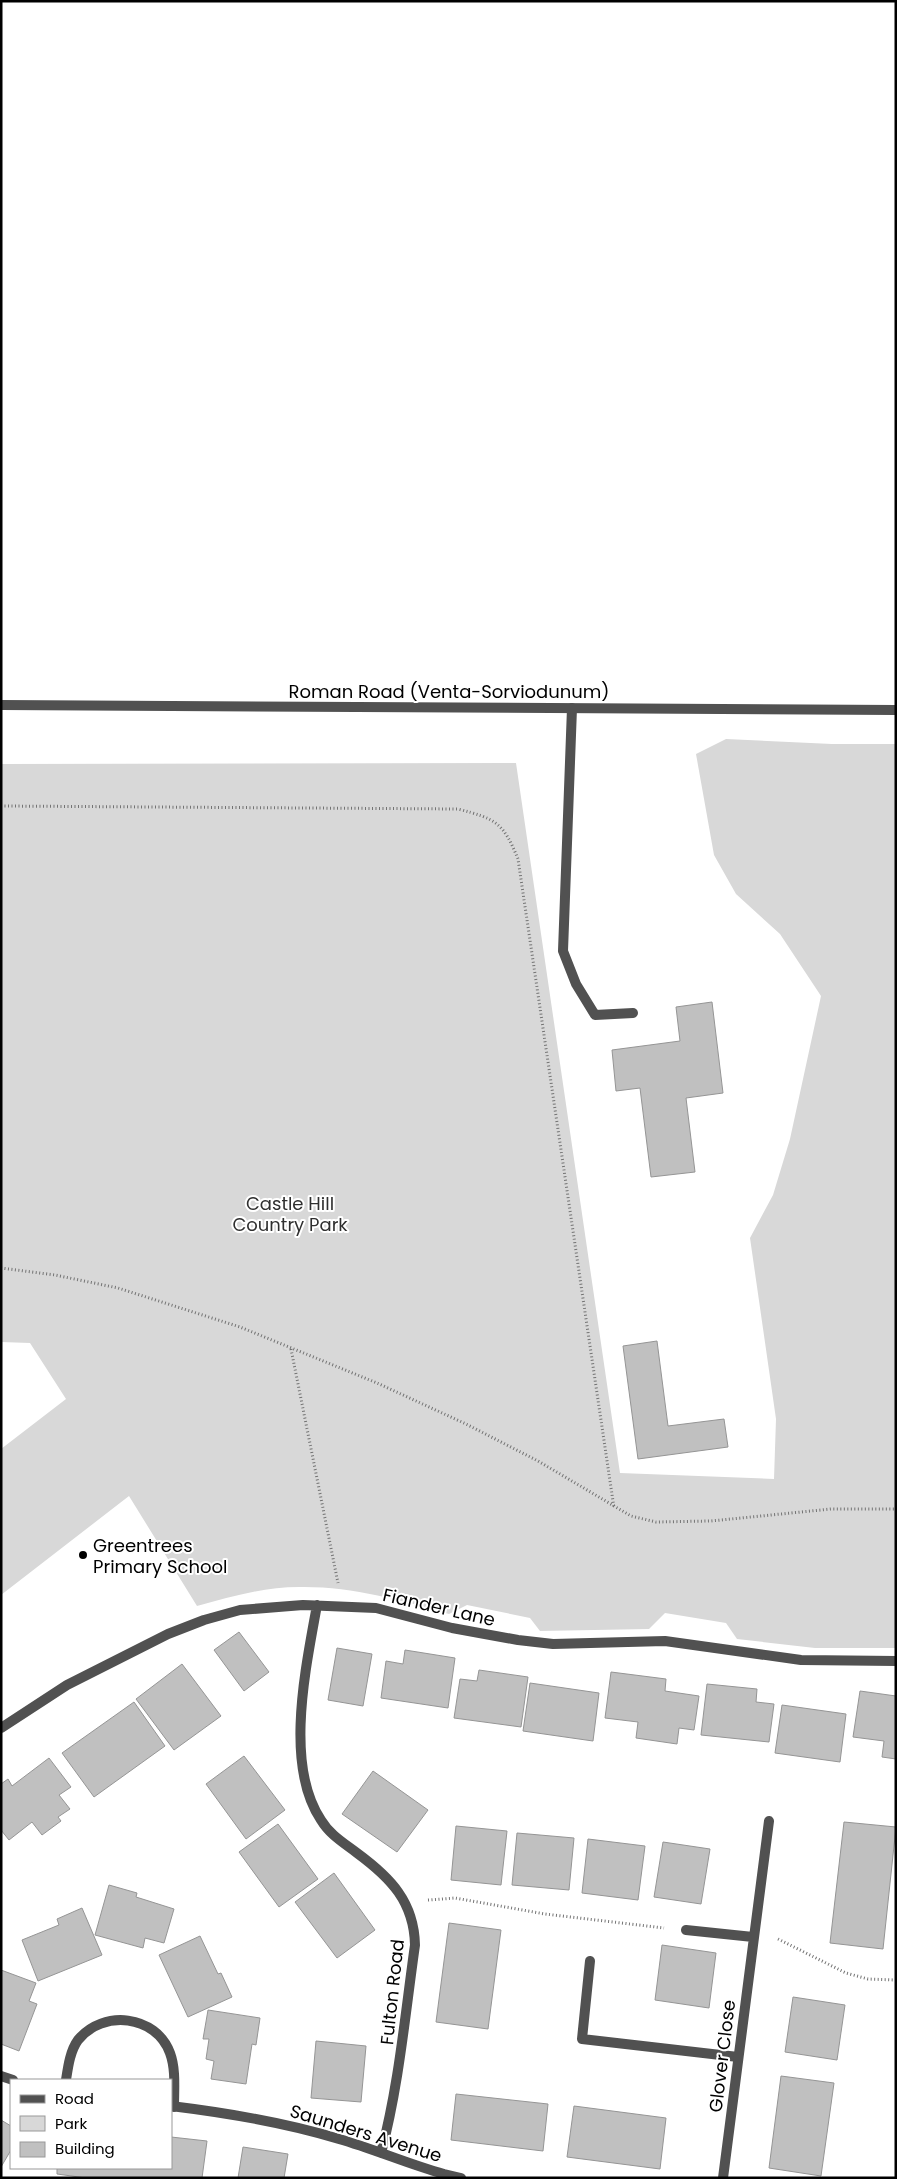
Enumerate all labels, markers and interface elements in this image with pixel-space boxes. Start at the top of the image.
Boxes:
street label: Roman Road (Venta-Sorviodunum) [288,679,610,704]
park label: Castle Hill Country Park [232,1191,348,1237]
place label: Greentrees Primary School [93,1533,227,1579]
marker: Greentrees Primary School [77,1549,89,1561]
street label: Fiander Lane [380,1582,498,1632]
street label: Fulton Road [374,1938,410,2046]
street label: Glover Close [703,1998,741,2114]
legend [10,2079,172,2169]
text: Road [55,2088,94,2109]
street label: Saunders Avenue [287,2098,445,2168]
text: Park [55,2113,87,2134]
text: Building [55,2138,115,2159]

